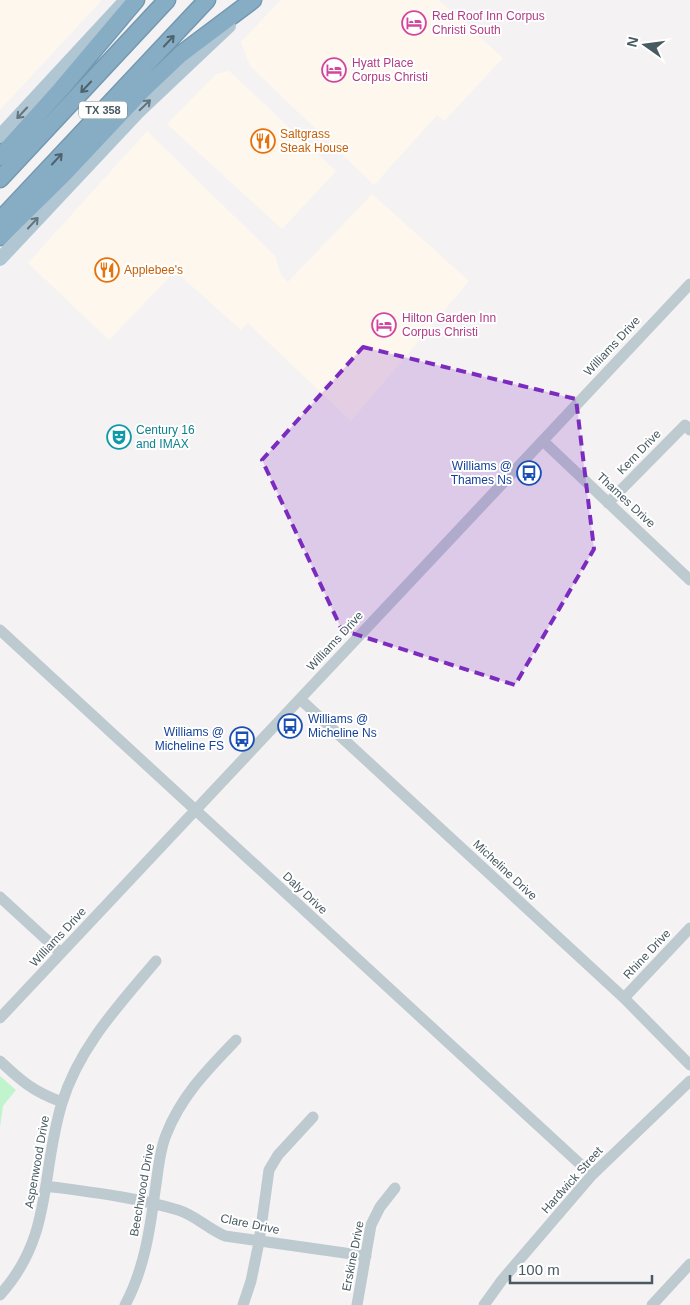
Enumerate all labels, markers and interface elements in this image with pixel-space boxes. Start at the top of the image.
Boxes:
place label: Red Roof Inn Corpus Christi South [432,9,545,37]
hotel icon: Red Roof Inn Corpus Christi South [401,10,427,36]
north arrow [620,20,670,70]
one-way arrow [163,34,175,47]
text: N [623,35,641,49]
place label: Hyatt Place Corpus Christi [352,56,428,84]
hotel icon: Hyatt Place Corpus Christi [321,57,347,83]
one-way arrow [80,80,92,93]
one-way arrow [139,99,151,111]
road number: TX 358 [79,102,127,118]
one-way arrow [16,106,28,119]
place label: Saltgrass Steak House [280,127,349,155]
restaurant icon: Saltgrass Steak House [250,128,276,154]
one-way arrow [51,152,63,165]
one-way arrow [27,217,39,230]
restaurant icon: Applebee's [94,257,120,283]
place label: Applebee's [124,263,183,277]
place label: Hilton Garden Inn Corpus Christi [402,311,496,339]
hotel icon: Hilton Garden Inn Corpus Christi [371,312,397,338]
street label: Williams Drive [581,313,643,379]
place label: Century 16 and IMAX [136,423,195,451]
theatre icon: Century 16 and IMAX [106,424,132,450]
street label: Kern Drive [614,427,664,477]
place label: Williams @ Thames Ns [451,459,512,487]
bus stop icon: Williams @ Thames Ns [516,460,542,486]
street label: Thames Drive [594,469,658,531]
street label: Williams Drive [304,608,366,674]
place label: Williams @ Micheline Ns [308,712,377,740]
bus stop icon: Williams @ Micheline Ns [277,713,303,739]
place label: Williams @ Micheline FS [155,725,224,753]
bus stop icon: Williams @ Micheline FS [229,726,255,752]
street label: Micheline Drive [470,837,540,903]
street label: Daly Drive [280,869,330,917]
street label: Williams Drive [27,904,89,970]
street label: Rhine Drive [620,926,674,982]
street label: Aspenwood Drive [22,1114,52,1210]
street label: Beechwood Drive [127,1142,157,1238]
street label: Hardwick Street [538,1143,606,1216]
street label: Clare Drive [219,1211,281,1237]
street label: Erskine Drive [339,1219,367,1292]
scale bar [510,1252,652,1284]
text: 100 m [518,1261,560,1278]

